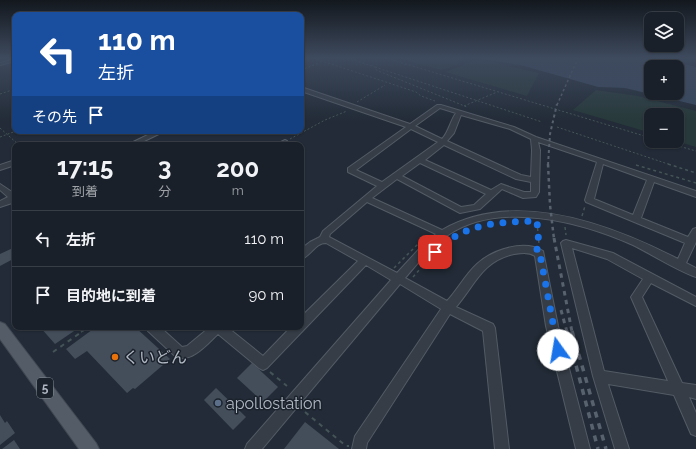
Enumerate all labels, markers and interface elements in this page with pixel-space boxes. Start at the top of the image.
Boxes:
map controls [644,12,684,148]
button: layers [644,12,684,52]
text: 110 m [98,24,176,57]
icon: left [32,28,84,80]
button: + [644,60,684,100]
text: 左折 [98,62,134,83]
icon: arrive [85,104,107,126]
text: その先 [32,108,77,126]
button: − [644,108,684,148]
text: 17:15 [57,152,113,181]
text: 3 [158,152,171,181]
text: 200 [216,154,259,183]
text: m [232,183,244,198]
text: 到着 [72,184,98,199]
text: 分 [158,184,171,199]
icon: left [32,228,54,250]
text: 110 m [244,230,284,248]
text: 左折 [66,231,96,249]
pin [418,235,452,269]
icon: arrive [424,241,446,263]
icon: arrive [32,284,54,306]
text: 90 m [248,286,284,304]
text: 目的地に到着 [66,287,156,305]
position arrow [537,329,579,371]
place label: くいどん [123,348,187,367]
marker: くいどん [110,352,120,362]
road number: 5 [37,378,53,398]
place label: apollostation [226,394,322,413]
marker: apollostation [213,398,223,408]

